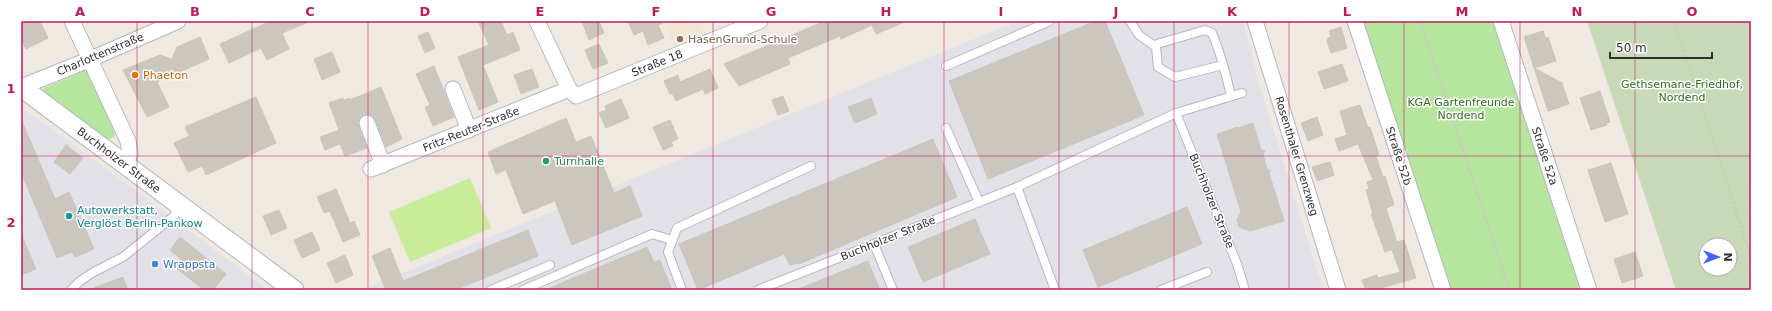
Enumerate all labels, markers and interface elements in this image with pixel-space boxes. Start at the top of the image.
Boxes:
text: A [75,4,85,19]
text: B [190,4,200,19]
text: C [305,4,315,19]
text: D [420,4,431,19]
text: E [536,4,544,19]
text: F [652,4,660,19]
text: G [766,4,776,19]
text: H [881,4,891,19]
text: I [999,4,1003,19]
text: J [1113,4,1118,19]
text: K [1227,4,1238,19]
text: L [1343,4,1351,19]
text: M [1456,4,1468,19]
text: N [1572,4,1582,19]
text: O [1686,4,1698,19]
street label: Charlottenstraße [55,30,146,79]
place label: HasenGrund-Schule [688,33,797,46]
marker: HasenGrund-Schule [675,34,685,44]
scale bar [1610,34,1712,60]
text: 50 m [1616,41,1647,55]
street label: Straße 18 [630,47,685,80]
place label: Phaeton [143,69,188,82]
marker: Phaeton [130,70,140,80]
park label: Gethsemane-Friedhof, Nordend [1621,78,1743,104]
text: 1 [6,81,16,96]
street label: Rosenthaler Grenzweg [1272,95,1321,217]
park label: KGA Gartenfreunde Nordend [1407,96,1515,122]
street label: Fritz-Reuter-Straße [421,104,522,155]
street label: Buchholzer Straße [74,125,163,196]
street label: Straße 52b [1383,125,1414,187]
street label: Straße 52a [1529,125,1560,187]
street label: Buchholzer Straße [1187,152,1237,251]
place label: Turnhalle [553,155,604,168]
marker: Turnhalle [541,156,551,166]
place label: Autowerkstatt, Verglöst Berlin-Pankow [77,204,203,230]
marker: Autowerkstatt, Verglöst Berlin-Pankow [64,211,74,221]
street label: Buchholzer Straße [839,213,938,263]
text: 2 [6,215,16,230]
north arrow [1698,237,1738,277]
text: N [1721,252,1734,262]
place label: Wrappsta [163,258,215,271]
marker: Wrappsta [150,259,160,269]

